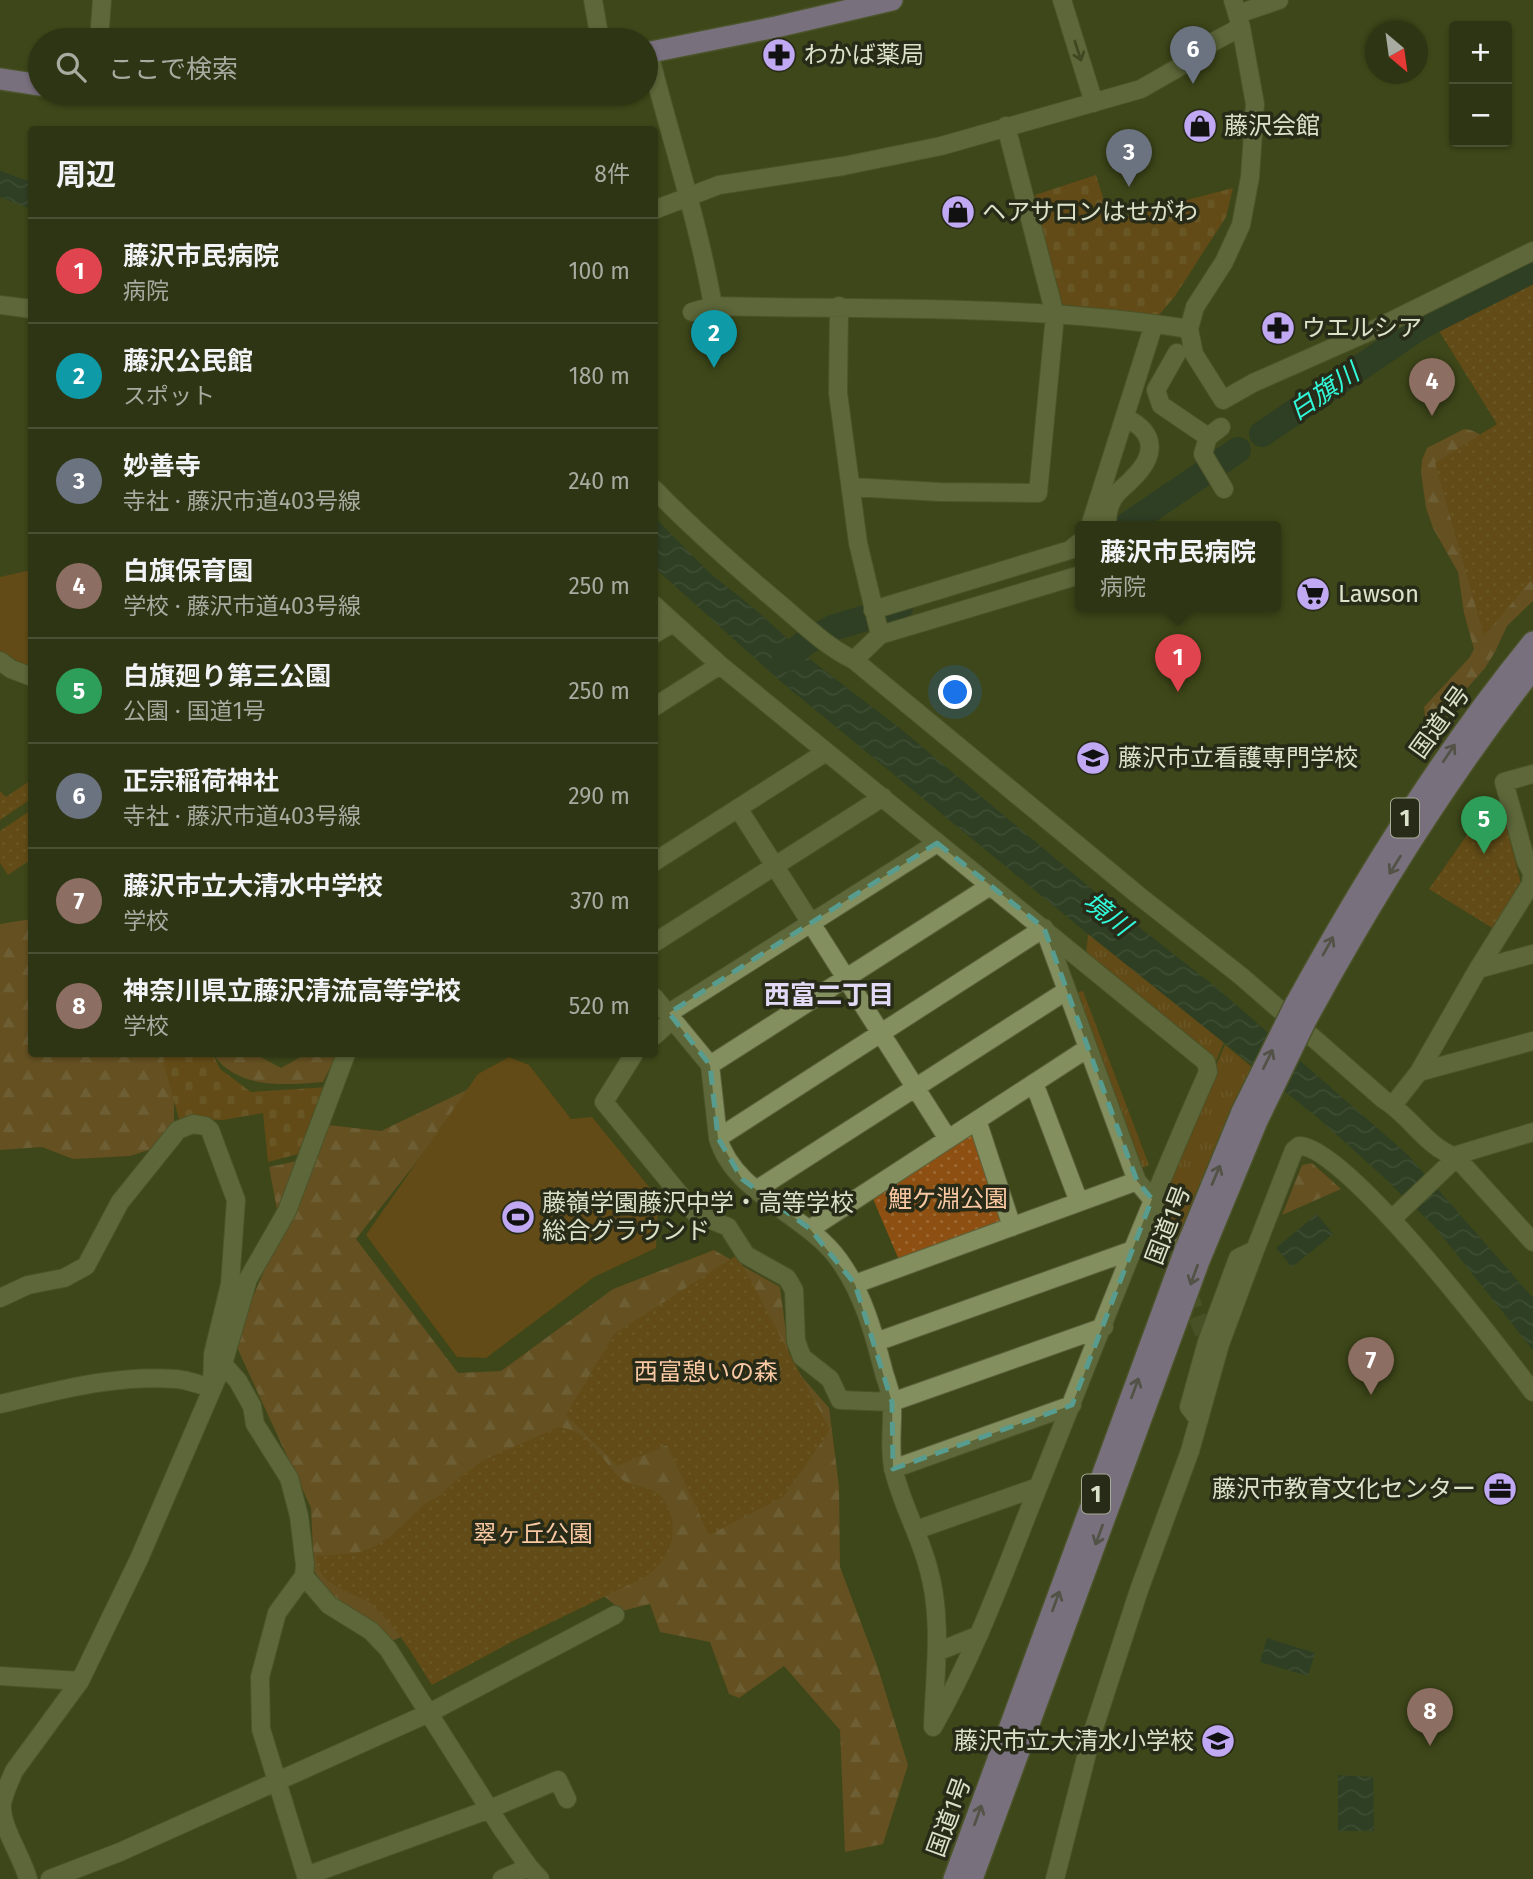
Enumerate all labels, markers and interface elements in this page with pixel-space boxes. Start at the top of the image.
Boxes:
north arrow [1365,21,1428,84]
map controls [1449,21,1512,147]
button: + [1449,21,1512,84]
pin: 6 [1170,26,1216,84]
search box [28,28,658,105]
pharmacy icon: わかば薬局 [760,36,798,74]
one-way arrow [1073,40,1085,62]
place label: わかば薬局 [804,41,924,69]
icon: search [52,48,90,86]
text: ここで検索 [108,54,238,85]
button: − [1449,84,1512,147]
shop icon: 藤沢会館 [1181,107,1219,145]
place label: 藤沢会館 [1224,112,1320,140]
pin: 3 [1106,129,1152,187]
text: 周辺 [56,157,116,193]
text: 8件 [594,160,630,188]
shop icon: ヘアサロンはせがわ [939,193,977,231]
place label: ヘアサロンはせがわ [982,198,1198,226]
text: 藤沢市民病院 [123,241,279,272]
text: 1 [74,257,84,285]
text: 100 m [569,257,630,285]
text: 病院 [123,277,169,305]
pharmacy icon: ウエルシア [1259,309,1297,347]
pin: 2 [691,310,737,368]
place label: ウエルシア [1302,314,1422,342]
text: 藤沢公民館 [123,346,253,377]
water label: 白旗川 [1283,356,1367,427]
pin: 4 [1409,358,1455,416]
text: 2 [73,362,85,390]
text: 180 m [569,362,630,390]
text: スポット [123,382,215,410]
text: 妙善寺 [123,451,201,482]
text: 3 [73,467,85,495]
text: 240 m [568,467,630,495]
text: 寺社 · 藤沢市道403号線 [123,487,361,515]
popup [1075,521,1281,612]
text: 藤沢市民病院 [1100,537,1256,568]
text: 白旗保育園 [123,556,253,587]
text: 4 [73,572,86,600]
text: 250 m [568,572,630,600]
text: 病院 [1100,573,1146,601]
supermarket icon: Lawson [1294,575,1332,613]
place label: Lawson [1338,580,1419,608]
text: 学校 · 藤沢市道403号線 [123,592,361,620]
pin: 1 [1155,634,1201,692]
text: 白旗廻り第三公園 [123,661,331,692]
your location [938,675,972,709]
text: 5 [73,677,85,705]
text: 250 m [568,677,630,705]
street label: 国道1号 [1404,680,1476,764]
text: 公園 · 国道1号 [123,697,266,725]
school or university icon: 藤沢市立看護専門学校 [1074,739,1112,777]
place label: 藤沢市立看護専門学校 [1118,744,1358,772]
one-way arrow [1442,744,1456,763]
text: 正宗稲荷神社 [123,766,279,797]
text: 6 [73,782,85,810]
text: 290 m [568,782,630,810]
pin: 5 [1461,796,1507,854]
road number: 1 [1391,798,1419,838]
text: 寺社 · 藤沢市道403号線 [123,802,361,830]
one-way arrow [1388,855,1402,875]
text: 藤沢市立大清水中学校 [123,871,383,902]
water label: 境川 [1077,886,1139,944]
text: 7 [74,887,84,915]
text: 370 m [570,887,630,915]
text: 学校 [123,907,169,935]
one-way arrow [1321,936,1335,956]
text: 神奈川県立藤沢清流高等学校 [123,976,461,1007]
district label: 西富二丁目 [764,980,894,1011]
text: 8 [72,992,86,1020]
text: 520 m [569,992,630,1020]
text: 学校 [123,1012,169,1040]
one-way arrow [1262,1049,1276,1070]
one-way arrow [1210,1165,1223,1186]
street label: 国道1号 [1140,1182,1196,1268]
park label: 鯉ケ淵公園 [888,1185,1008,1213]
place label: 藤嶺学園藤沢中学・高等学校 総合グラウンド [542,1189,854,1245]
sports icon: 藤嶺学園藤沢中学・高等学校 総合グラウンド [499,1198,537,1236]
one-way arrow [1187,1264,1199,1286]
pin: 7 [1348,1337,1394,1395]
park label: 西富憩いの森 [634,1358,778,1386]
one-way arrow [1129,1377,1142,1399]
office icon: 藤沢市教育文化センター [1481,1470,1519,1508]
road number: 1 [1082,1474,1110,1513]
place label: 藤沢市教育文化センター [1212,1475,1476,1503]
park label: 翠ヶ丘公園 [473,1520,593,1548]
one-way arrow [1092,1523,1104,1545]
one-way arrow [1051,1591,1064,1613]
pin: 8 [1407,1688,1453,1746]
school or university icon: 藤沢市立大清水小学校 [1199,1722,1237,1760]
place label: 藤沢市立大清水小学校 [954,1727,1194,1755]
street label: 国道1号 [922,1773,976,1861]
one-way arrow [973,1804,985,1826]

